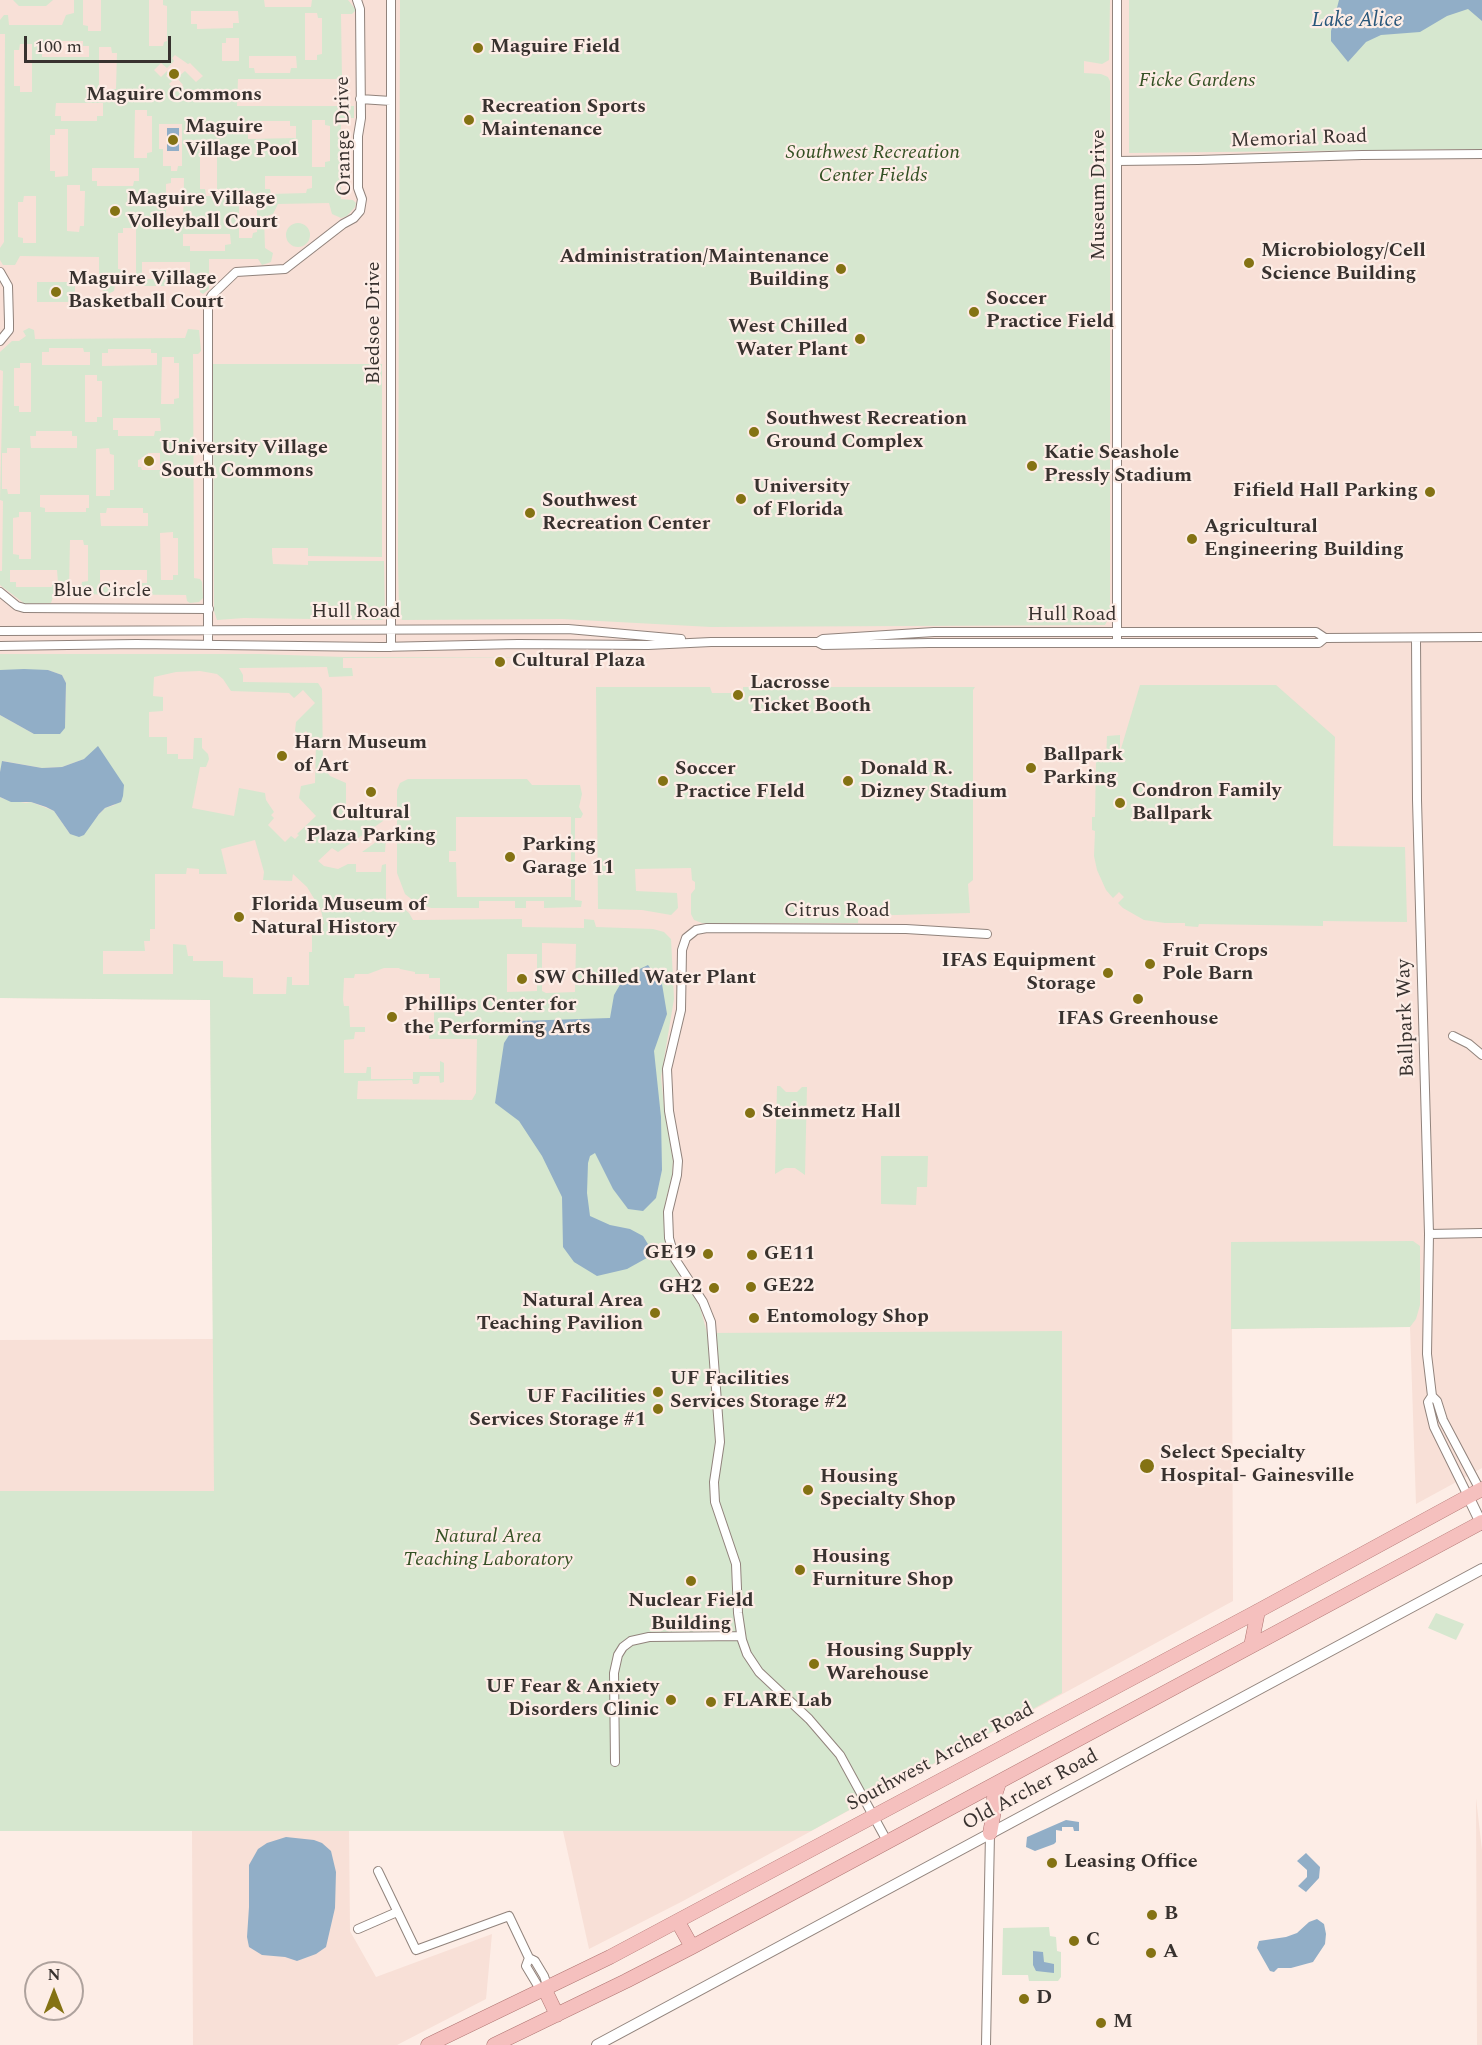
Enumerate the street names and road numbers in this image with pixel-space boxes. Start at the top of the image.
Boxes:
street label: Orange Drive [332,76,358,196]
street label: Memorial Road [1230,126,1368,154]
street label: Museum Drive [1088,129,1112,261]
street label: Bledsoe Drive [363,262,387,384]
street label: Blue Circle [53,580,151,604]
street label: Hull Road [311,601,401,625]
street label: Hull Road [1027,604,1117,628]
street label: Citrus Road [784,900,890,924]
street label: Ballpark Way [1393,958,1421,1078]
street label: Southwest Archer Road [843,1698,1039,1818]
street label: Old Archer Road [959,1745,1103,1837]

